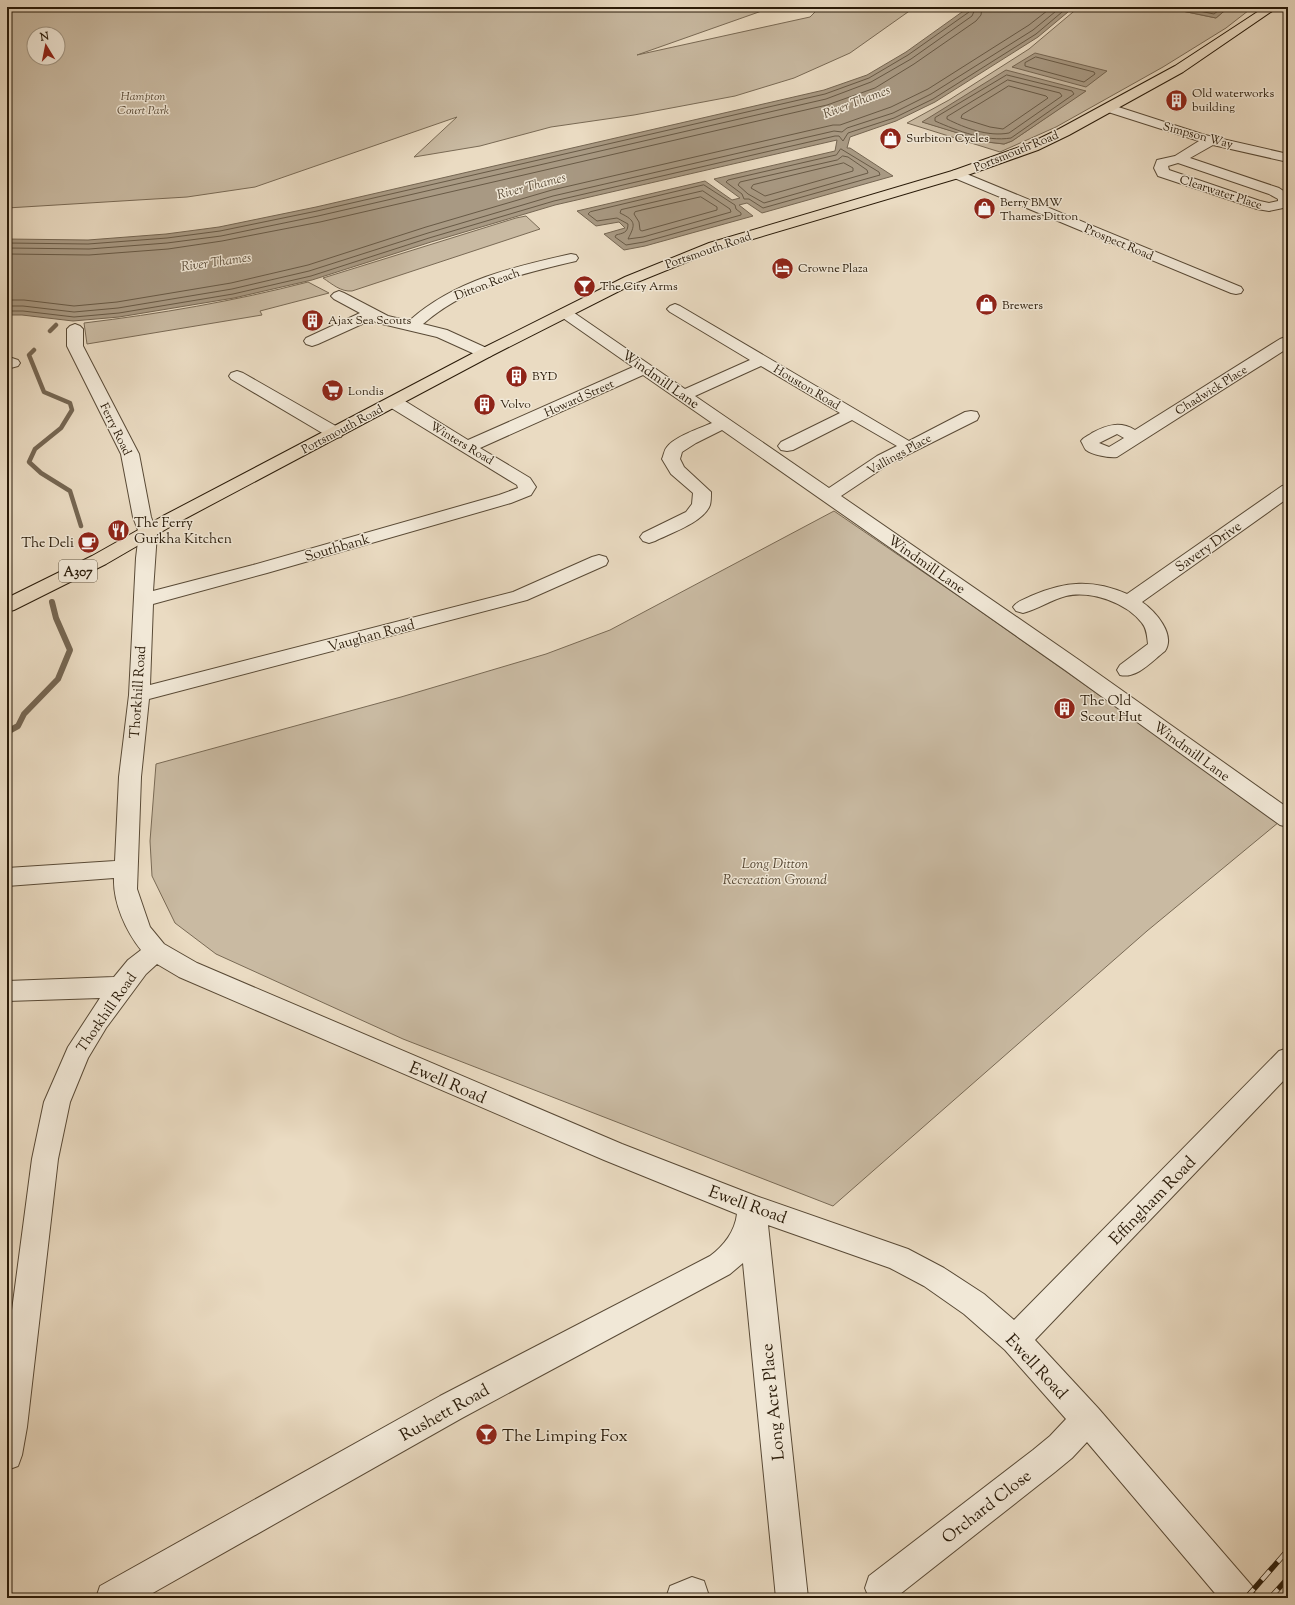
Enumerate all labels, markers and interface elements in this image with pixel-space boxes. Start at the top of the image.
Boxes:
north arrow [26,26,66,66]
text: N [38,28,50,46]
water label: River Thames [821,82,893,124]
place label: Old waterworks building [1192,85,1275,117]
building icon: Old waterworks building [1163,87,1189,113]
park label: Hampton Court Park [117,88,170,120]
street label: Simpson Way [1161,118,1235,154]
shop icon: Surbiton Cycles [878,125,904,151]
street label: Portsmouth Road [971,127,1062,177]
place label: Surbiton Cycles [906,130,989,148]
water label: River Thames [495,169,568,205]
street label: Clearwater Place [1177,171,1265,215]
place label: Berry BMW Thames Ditton [1000,194,1078,226]
shop icon: Berry BMW Thames Ditton [971,196,997,222]
street label: Prospect Road [1081,220,1156,266]
street label: Portsmouth Road [663,228,754,274]
water label: River Thames [180,249,252,277]
hotel icon: Crowne Plaza [769,255,795,281]
place label: Crowne Plaza [798,260,869,278]
street label: Ditton Reach [452,264,523,306]
bar icon: The City Arms [572,273,598,299]
place label: The City Arms [600,278,678,296]
shop icon: Brewers [973,292,999,318]
place label: Brewers [1002,297,1043,315]
building icon: Ajax Sea Scouts [299,307,325,333]
place label: Ajax Sea Scouts [328,312,412,330]
street label: Windmill Lane [617,346,703,415]
street label: Houston Road [770,361,843,415]
street label: Chadwick Place [1172,361,1251,420]
building icon: BYD [504,363,530,389]
place label: BYD [532,368,557,386]
street label: Howard Street [542,375,617,422]
supermarket icon: Londis [319,378,345,404]
place label: Londis [348,383,384,401]
building icon: Volvo [472,391,498,417]
place label: Volvo [500,396,531,414]
street label: Ferry Road [95,400,136,459]
street label: Portsmouth Road [298,401,387,459]
street label: Winters Road [426,418,497,470]
street label: Vallings Place [864,430,935,480]
place label: The Ferry Gurkha Kitchen [134,514,232,550]
restaurant icon: The Ferry Gurkha Kitchen [105,517,131,543]
street label: Savery Drive [1172,517,1246,578]
cafe icon: The Deli [76,529,102,555]
street label: Southbank [303,530,373,568]
street label: Windmill Lane [883,531,969,600]
place label: The Deli [21,534,74,554]
road number: A307 [59,560,97,582]
street label: Vaughan Road [326,616,417,658]
street label: Thorkhill Road [126,645,152,739]
place label: The Old Scout Hut [1080,692,1142,728]
building icon: The Old Scout Hut [1051,695,1077,721]
street label: Windmill Lane [1148,718,1233,787]
park label: Long Ditton Recreation Ground [723,855,827,891]
street label: Thorkhill Road [73,969,143,1057]
street label: Ewell Road [405,1057,490,1111]
street label: Effingham Road [1105,1151,1203,1251]
street label: Ewell Road [705,1181,790,1231]
street label: Ewell Road [999,1329,1072,1406]
street label: Long Acre Place [756,1342,792,1461]
street label: Rushett Road [396,1379,495,1448]
bar icon: The Limping Fox [474,1422,500,1448]
place label: The Limping Fox [502,1425,628,1449]
street label: Orchard Close [937,1465,1037,1550]

